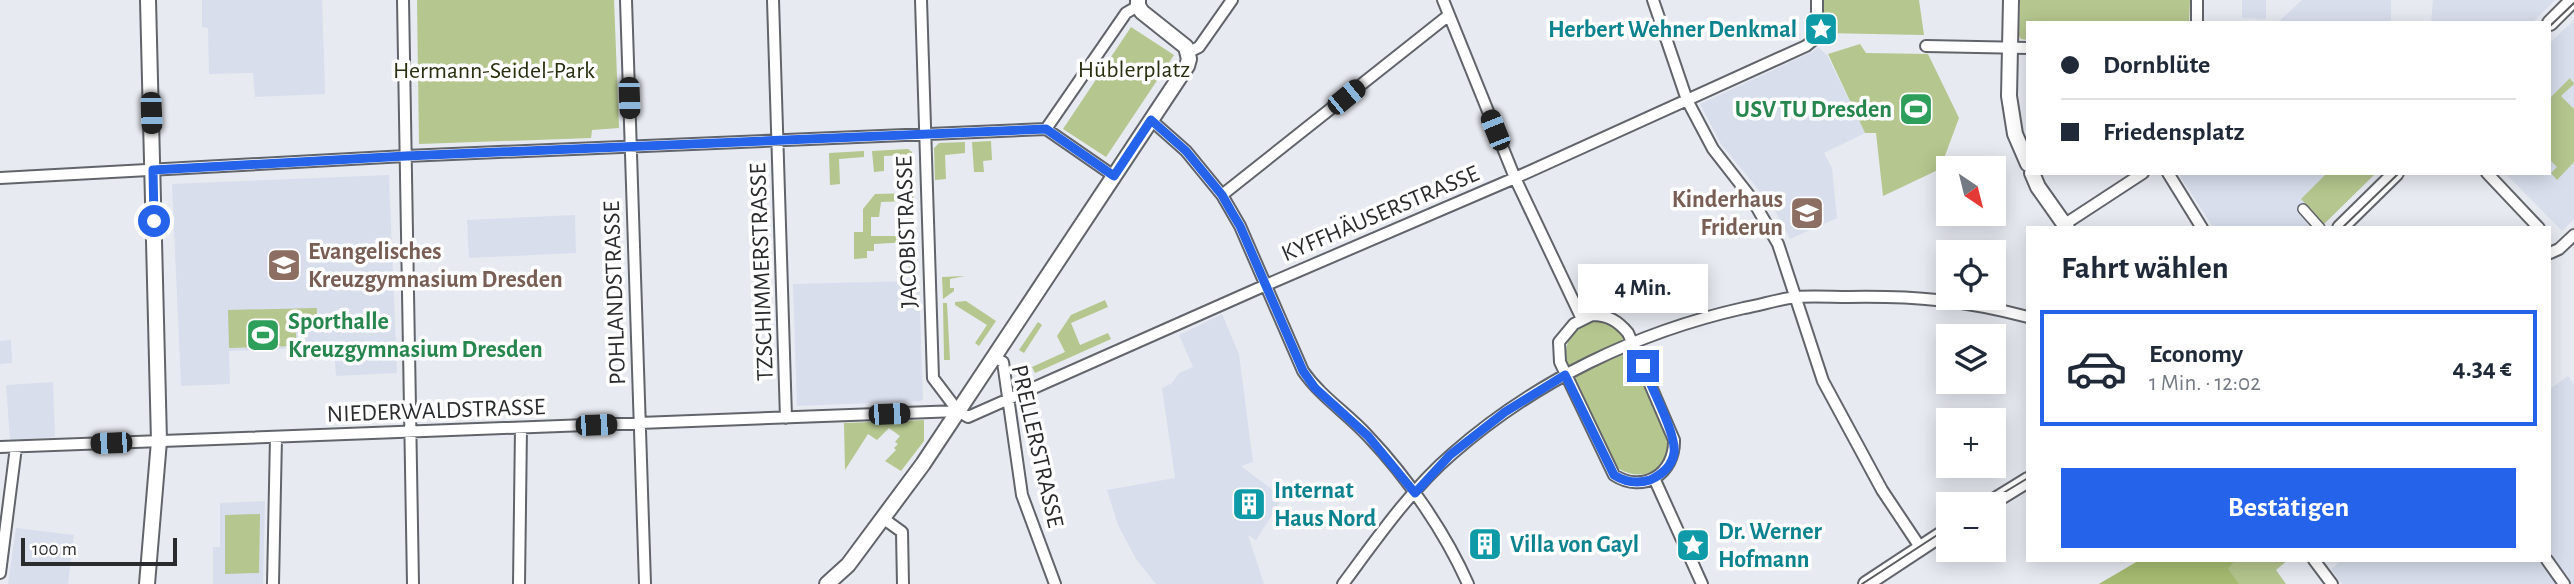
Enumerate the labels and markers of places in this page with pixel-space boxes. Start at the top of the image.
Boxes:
place icon: Herbert Wehner Denkmal [1802,10,1840,48]
place label: Herbert Wehner Denkmal [1548,18,1797,42]
sports icon: USV TU Dresden [1897,90,1935,128]
place label: USV TU Dresden [1735,98,1892,122]
place label: Kinderhaus Friderun [1672,188,1783,240]
school or university icon: Kinderhaus Friderun [1788,194,1826,232]
place label: Evangelisches Kreuzgymnasium Dresden [308,240,563,292]
school or university icon: Evangelisches Kreuzgymnasium Dresden [265,246,303,284]
place label: Sporthalle Kreuzgymnasium Dresden [288,310,543,362]
sports icon: Sporthalle Kreuzgymnasium Dresden [244,316,282,354]
place label: Internat Haus Nord [1274,479,1376,531]
building icon: Internat Haus Nord [1230,485,1268,523]
place label: Dr. Werner Hofmann [1718,520,1823,572]
building icon: Villa von Gayl [1466,525,1504,563]
place icon: Dr. Werner Hofmann [1674,526,1712,564]
place label: Villa von Gayl [1510,533,1639,557]

